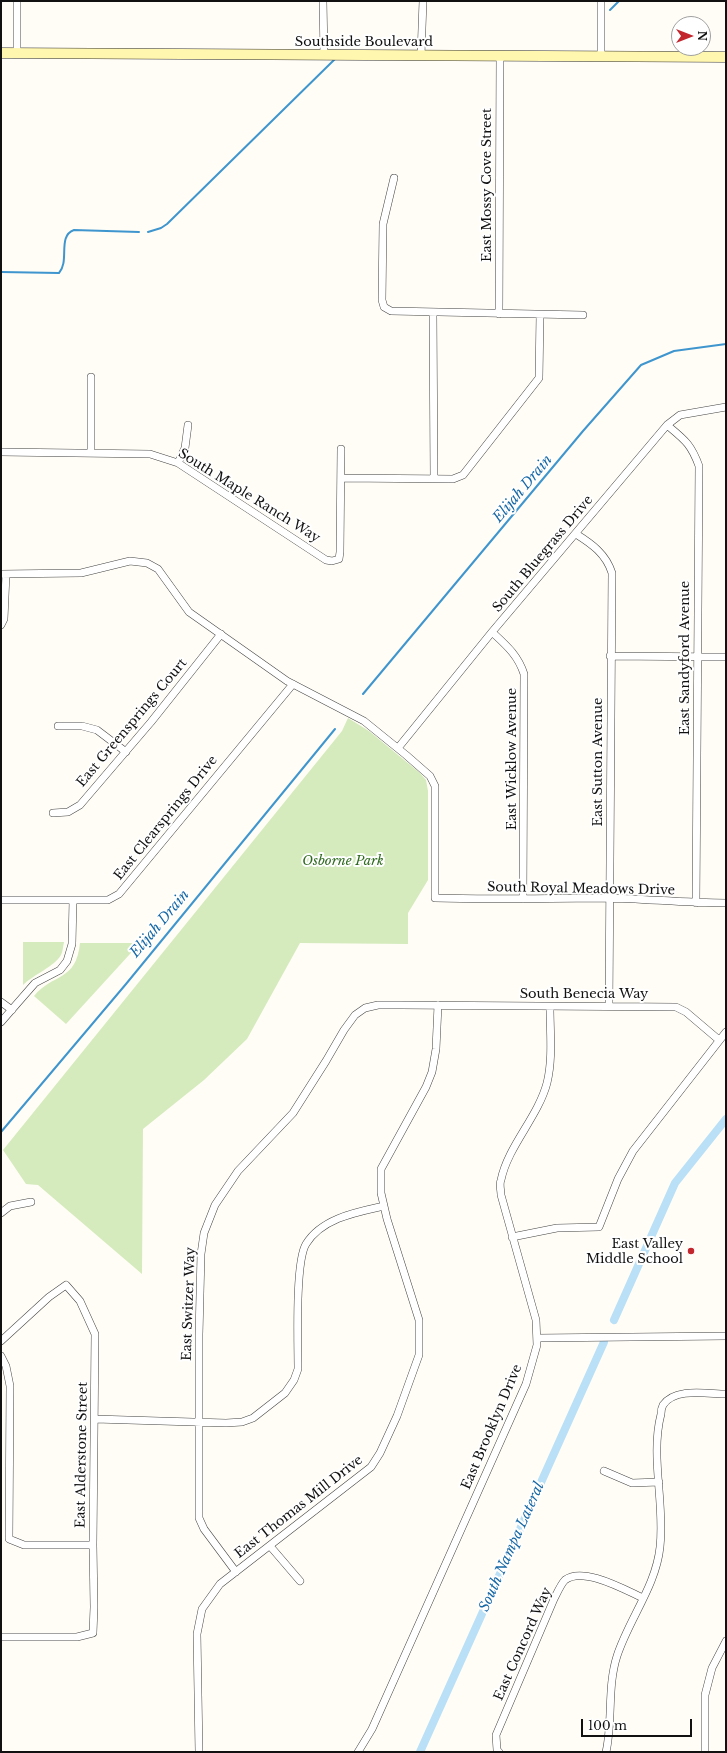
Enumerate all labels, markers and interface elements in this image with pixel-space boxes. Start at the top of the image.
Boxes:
north arrow [671,16,711,56]
text: N [695,31,709,41]
street label: Southside Boulevard [295,34,433,50]
street label: East Mossy Cove Street [479,108,495,262]
street label: South Maple Ranch Way [175,446,323,546]
water label: Elijah Drain [490,452,556,526]
street label: South Bluegrass Drive [490,493,596,615]
street label: East Sandyford Avenue [677,581,693,735]
street label: East Greensprings Court [74,656,190,790]
street label: East Wicklow Avenue [504,688,520,830]
street label: East Sutton Avenue [590,698,606,826]
street label: East Clearsprings Drive [111,753,221,883]
park label: Osborne Park [302,853,384,869]
street label: South Royal Meadows Drive [487,880,675,898]
water label: Elijah Drain [127,887,193,961]
street label: South Benecia Way [520,986,648,1002]
place label: East Valley Middle School [586,1236,683,1267]
marker: East Valley Middle School [686,1246,696,1256]
street label: East Switzer Way [179,1247,199,1361]
street label: East Brooklyn Drive [459,1362,525,1492]
street label: East Alderstone Street [73,1382,91,1528]
street label: East Thomas Mill Drive [232,1452,366,1562]
water label: South Nampa Lateral [476,1480,548,1614]
street label: East Concord Way [491,1585,555,1703]
scale bar [583,1711,694,1737]
text: 100 m [588,1718,627,1733]

